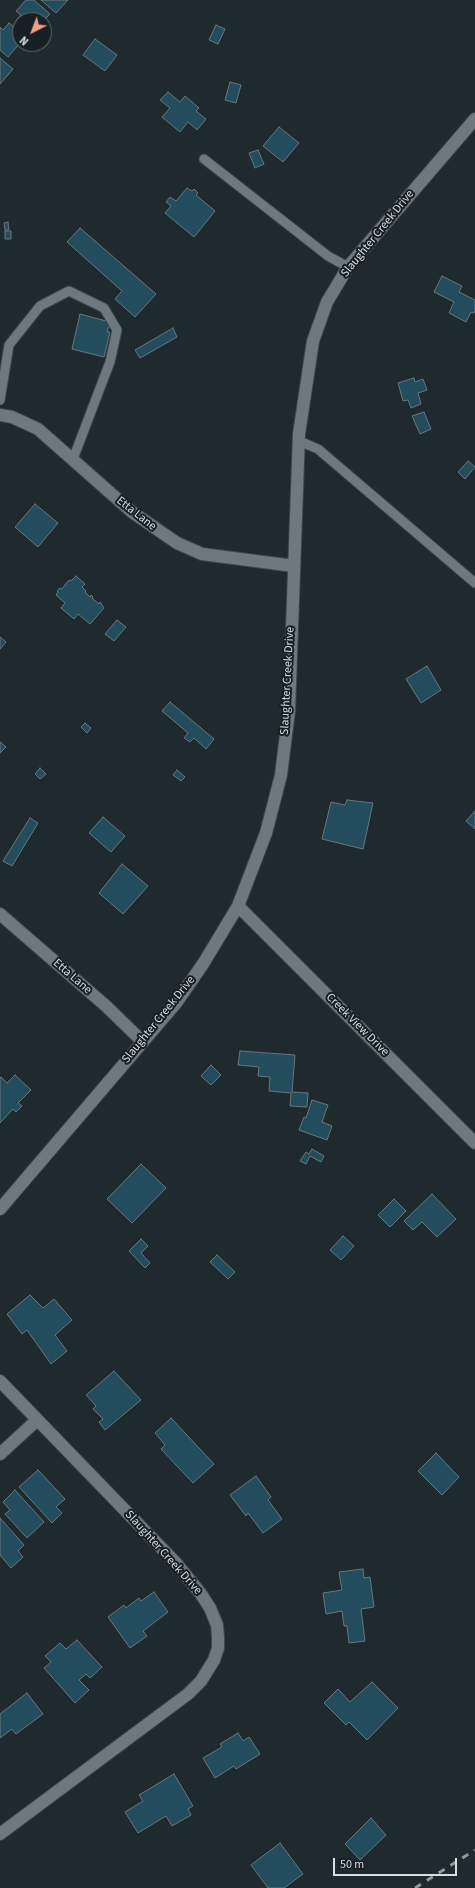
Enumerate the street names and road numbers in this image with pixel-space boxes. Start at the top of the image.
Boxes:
street label: Slaughter Creek Drive [338,187,418,281]
street label: Etta Lane [113,494,159,534]
street label: Slaughter Creek Drive [278,627,298,735]
street label: Etta Lane [50,956,94,998]
street label: Slaughter Creek Drive [119,973,199,1067]
street label: Creek View Drive [322,990,392,1060]
street label: Slaughter Creek Drive [121,1508,205,1598]

